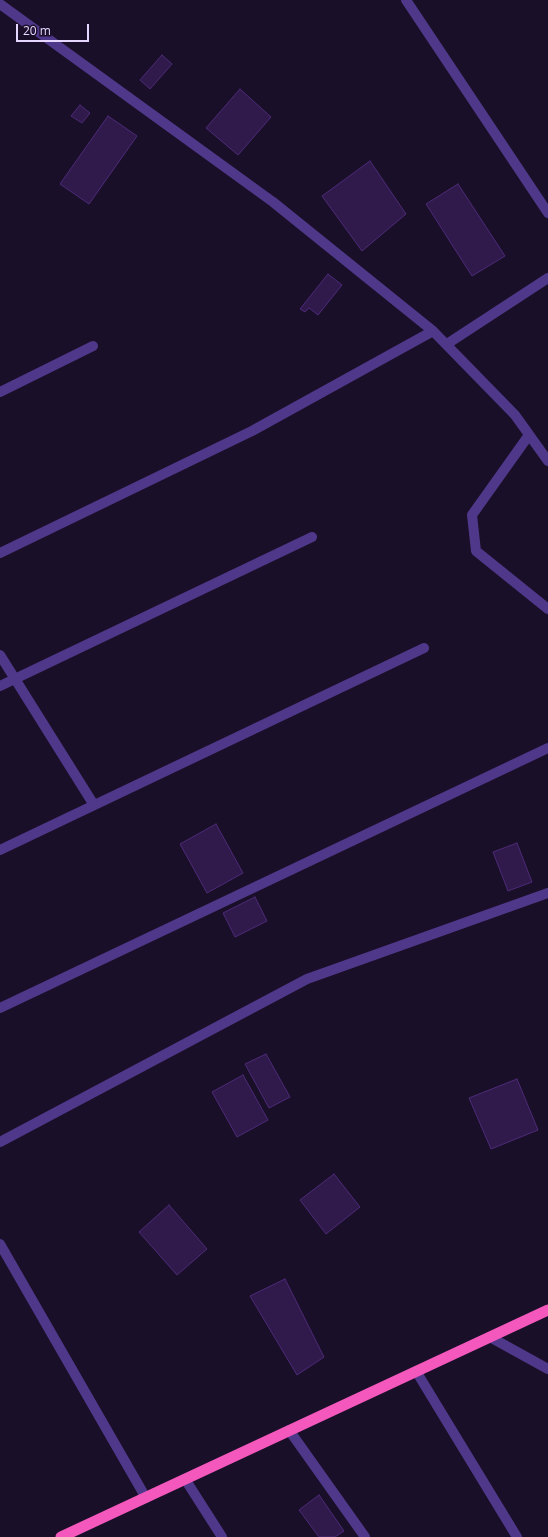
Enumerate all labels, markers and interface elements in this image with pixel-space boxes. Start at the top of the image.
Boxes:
scale bar [18,16,91,42]
text: 20 m [23,22,51,39]

